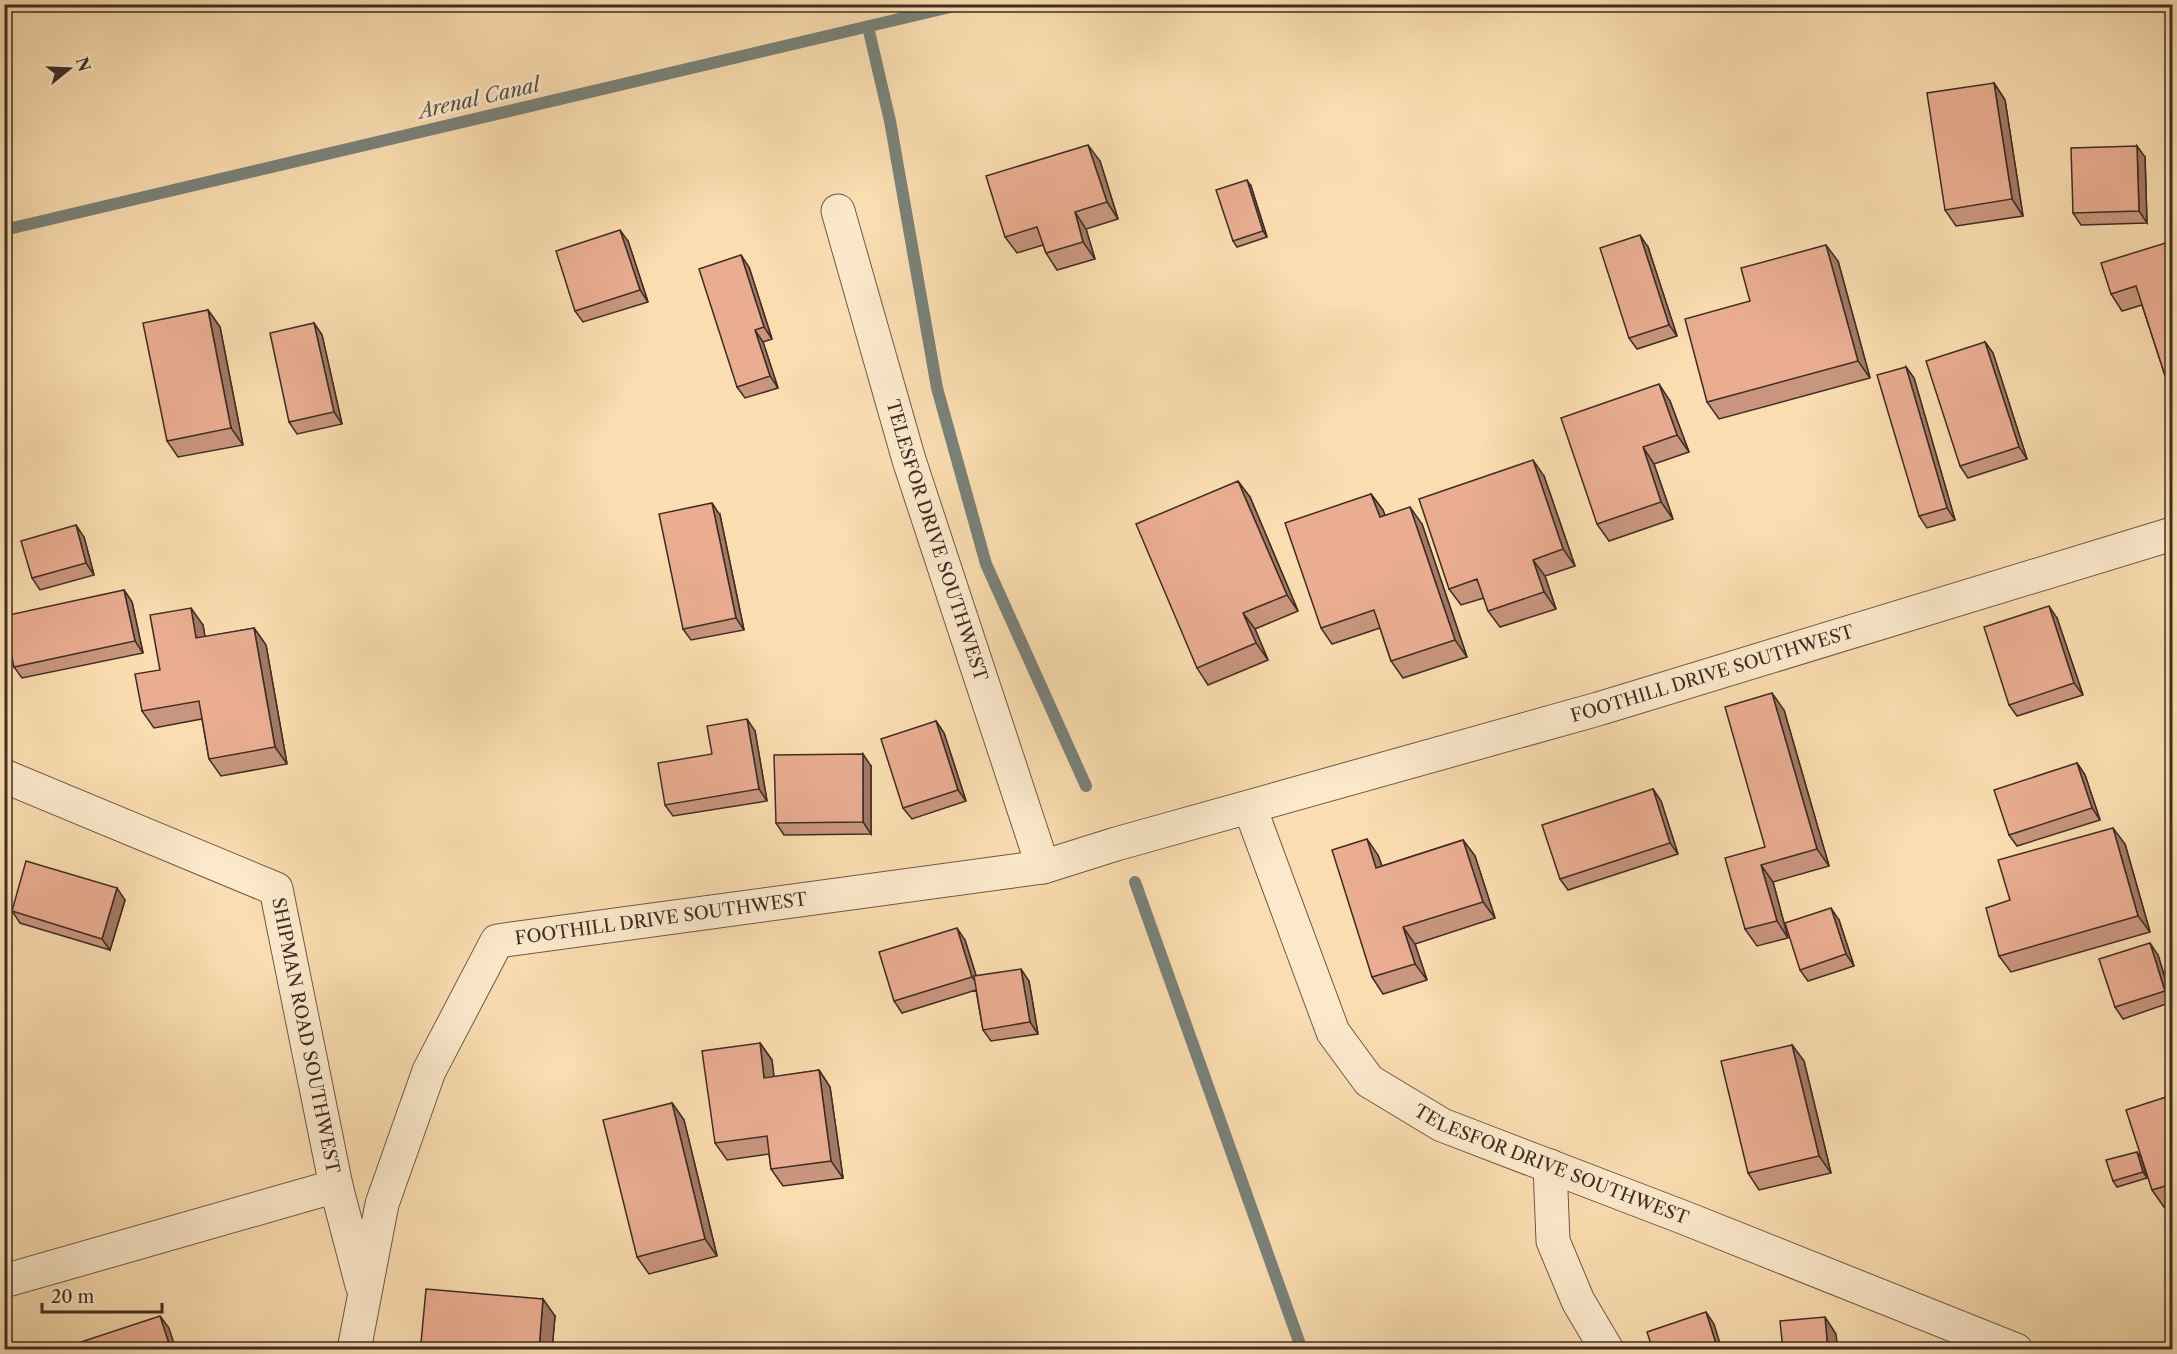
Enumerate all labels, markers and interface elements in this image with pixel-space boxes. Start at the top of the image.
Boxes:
north arrow [39,39,99,99]
text: N [72,55,95,74]
water label: Arenal Canal [413,72,545,124]
street label: TELESFOR DRIVE SOUTHWEST [881,397,992,684]
street label: FOOTHILL DRIVE SOUTHWEST [1568,621,1857,727]
street label: FOOTHILL DRIVE SOUTHWEST [514,888,809,949]
street label: SHIPMAN ROAD SOUTHWEST [267,896,344,1176]
street label: TELESFOR DRIVE SOUTHWEST [1410,1100,1692,1229]
scale bar [42,1276,162,1314]
text: 20 m [51,1286,95,1308]

